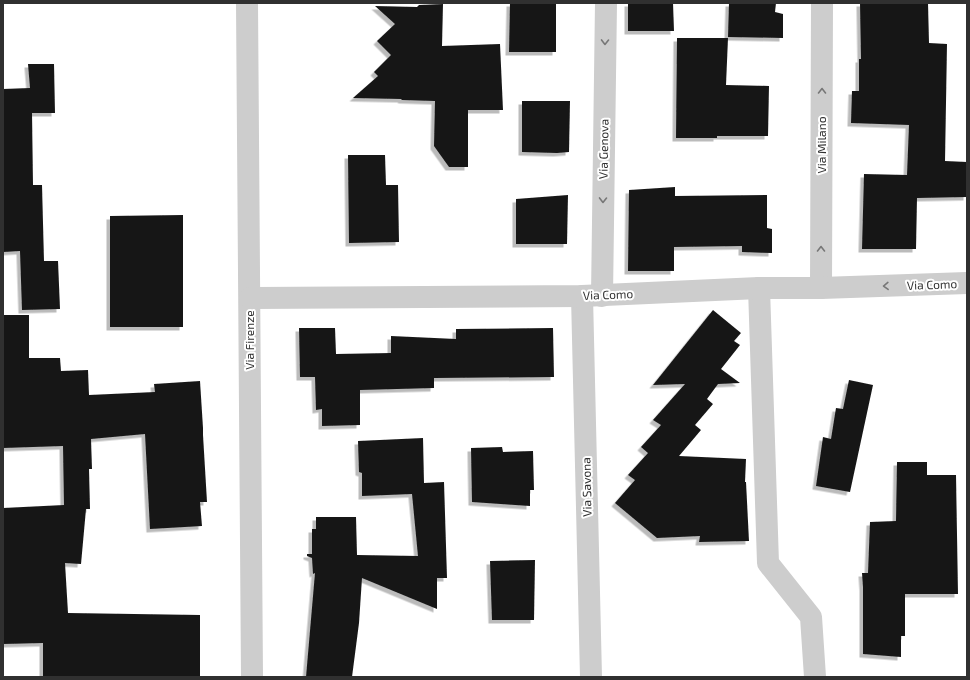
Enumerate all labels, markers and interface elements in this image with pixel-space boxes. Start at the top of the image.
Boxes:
one-way arrow [601,39,610,45]
one-way arrow [818,88,826,94]
street label: Via Milano [814,116,828,174]
street label: Via Genova [595,119,611,179]
one-way arrow [599,197,607,203]
one-way arrow [817,246,825,252]
street label: Via Como [906,276,958,292]
one-way arrow [883,282,889,290]
street label: Via Como [582,286,634,302]
street label: Via Firenze [242,310,256,370]
street label: Via Savona [578,457,594,517]

